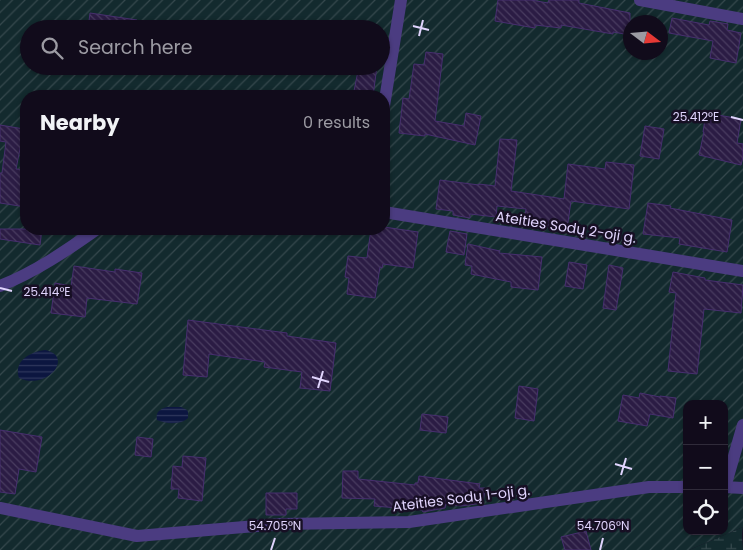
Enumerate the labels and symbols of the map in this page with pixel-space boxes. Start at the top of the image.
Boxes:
north arrow [623,15,668,60]
text: 25.412°E [673,108,719,125]
street label: Ateities Sodų 2-oji g. [494,206,638,248]
text: 25.414°E [24,283,70,300]
street label: Ateities Sodų 1-oji g. [391,480,531,516]
text: 54.705°N [249,517,301,534]
text: 54.706°N [577,517,629,534]

